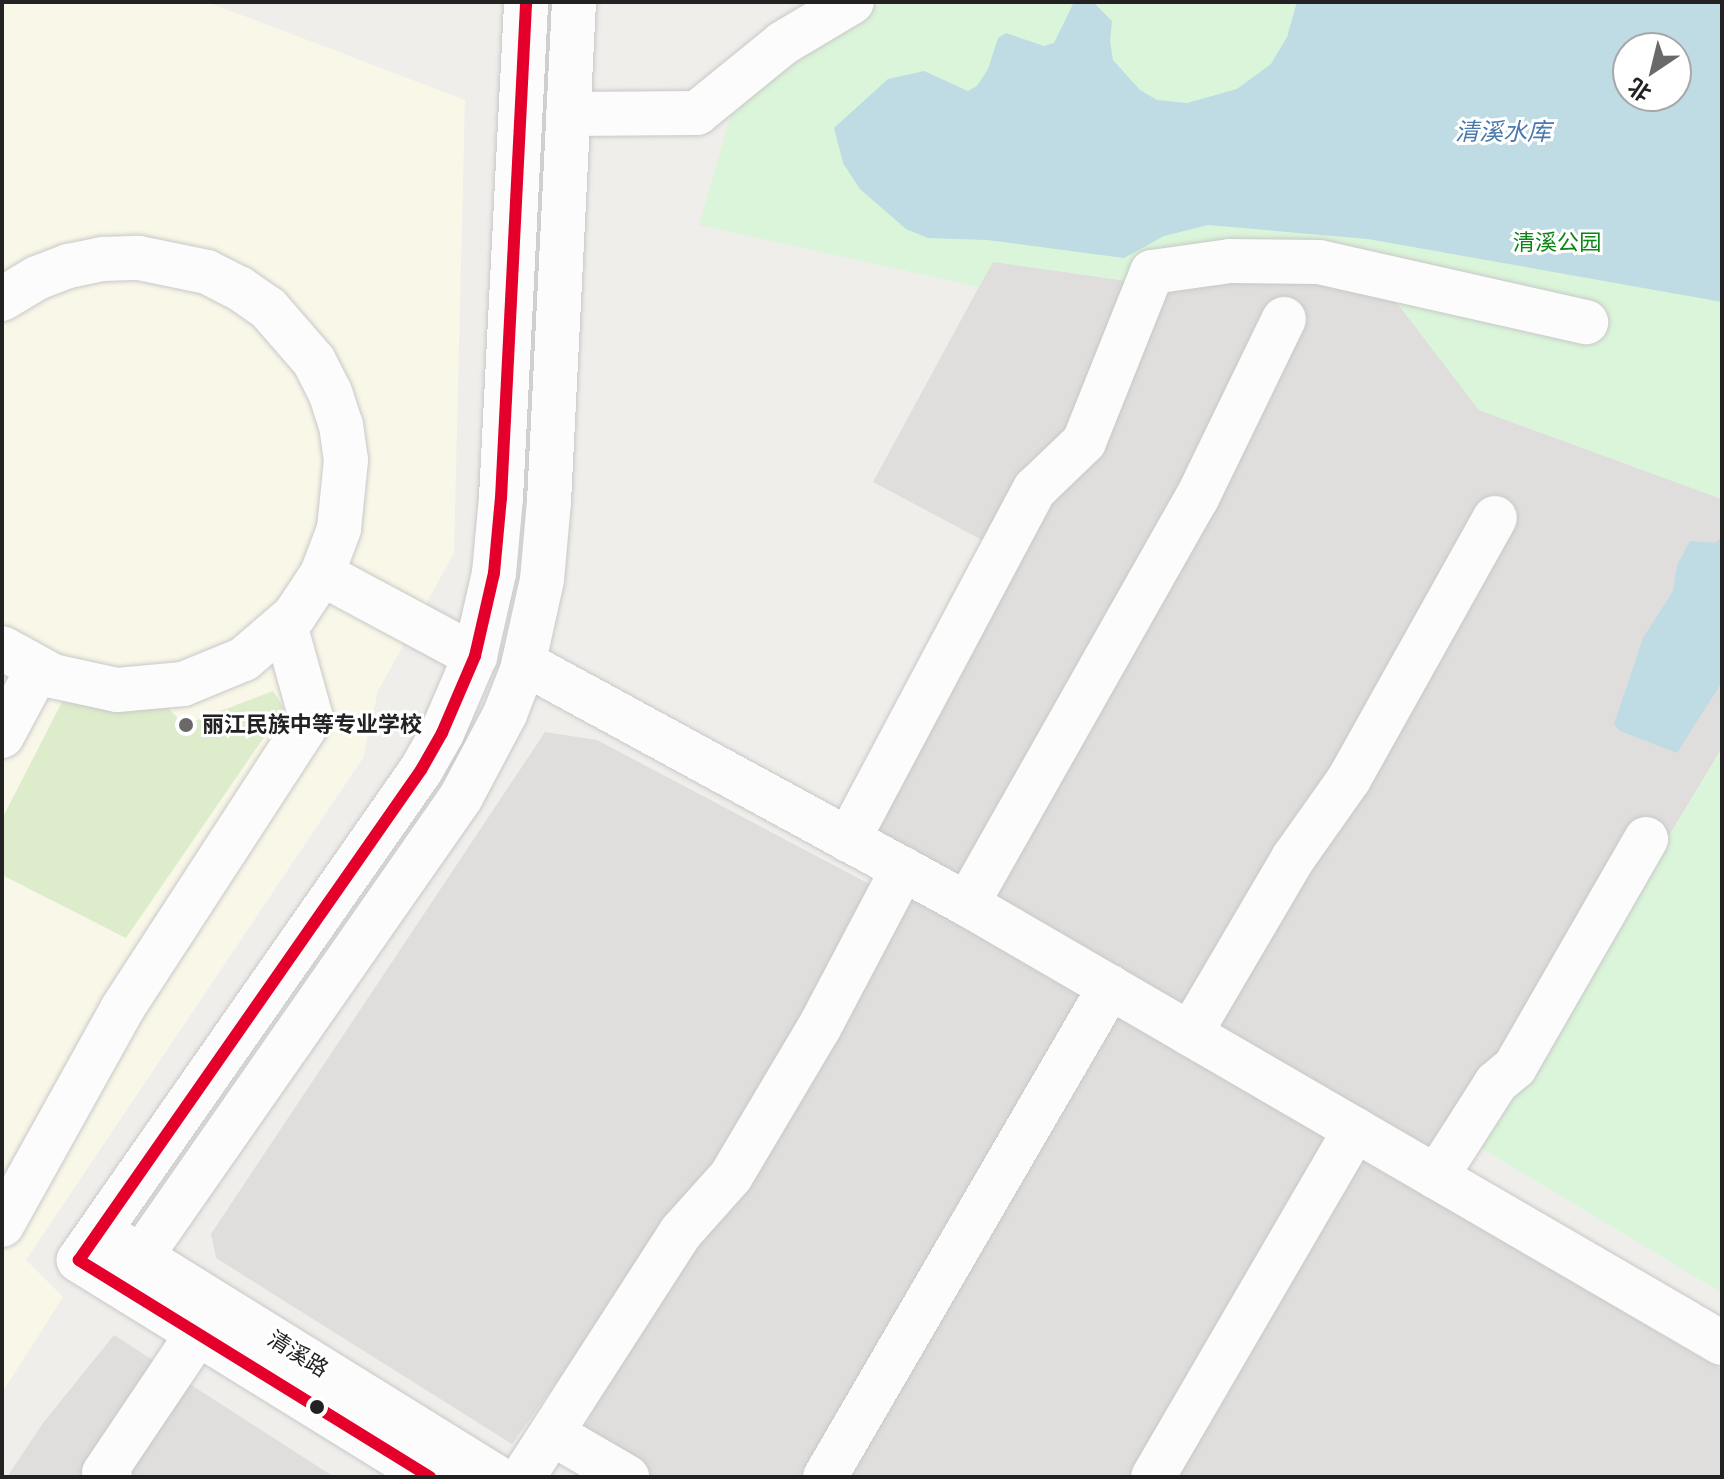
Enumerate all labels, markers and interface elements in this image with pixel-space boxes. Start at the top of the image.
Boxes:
north arrow [1612,32,1692,112]
text: 北 [1623,73,1656,107]
water label: 清溪水库 [1455,118,1551,146]
park label: 清溪公园 [1513,230,1601,256]
place label: 丽江民族中等专业学校 [202,712,422,738]
marker: 丽江民族中等专业学校 [177,716,195,734]
street label: 清溪路 [263,1325,333,1383]
unlabelled marker [309,1399,325,1415]

